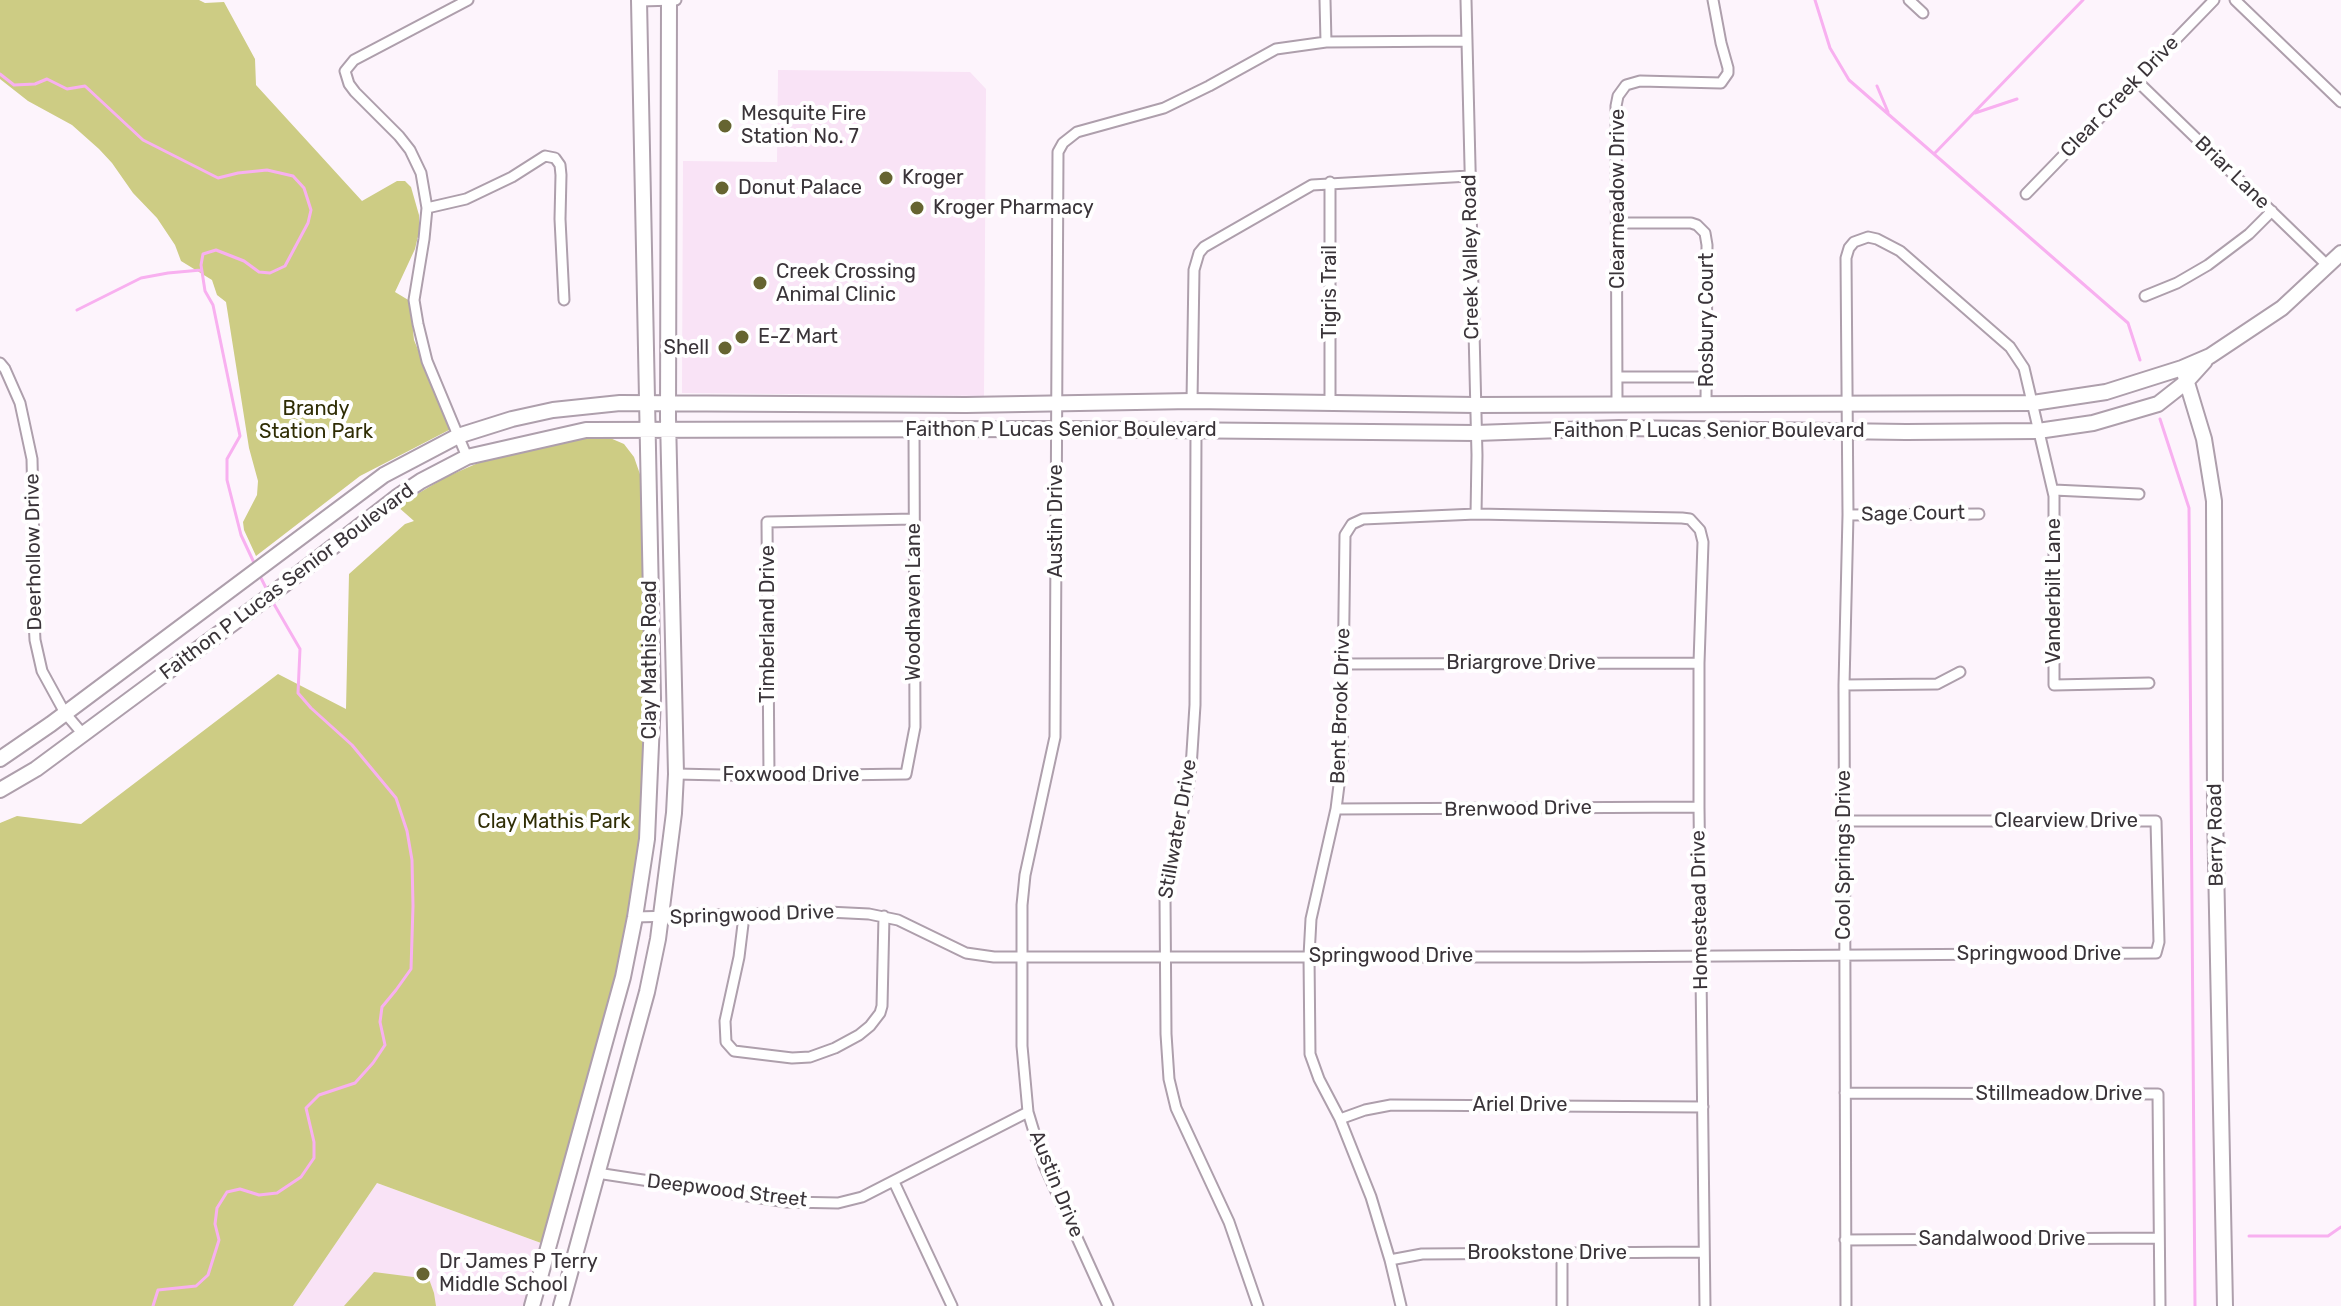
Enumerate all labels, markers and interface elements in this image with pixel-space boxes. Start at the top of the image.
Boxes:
street label: Clear Creek Drive [2056,31,2184,163]
place label: Mesquite Fire Station No. 7 [741,102,866,149]
street label: Clearmeadow Drive [1606,109,1630,289]
marker: Mesquite Fire Station No. 7 [716,117,734,135]
street label: Briar Lane [2190,131,2274,215]
place label: Kroger [902,166,964,190]
marker: Kroger [877,169,895,187]
street label: Creek Valley Road [1458,174,1484,340]
place label: Donut Palace [738,176,862,200]
marker: Donut Palace [713,179,731,197]
place label: Kroger Pharmacy [933,196,1094,220]
marker: Kroger Pharmacy [908,199,926,217]
street label: Tigris Trail [1318,245,1342,339]
street label: Rosbury Court [1695,253,1719,387]
place label: Creek Crossing Animal Clinic [776,260,916,307]
marker: Creek Crossing Animal Clinic [751,274,769,292]
place label: E-Z Mart [758,325,838,349]
marker: E-Z Mart [733,328,751,346]
place label: Shell [663,336,709,360]
marker: Shell [716,339,734,357]
park label: Brandy Station Park [259,397,373,444]
street label: Faithon P Lucas Senior Boulevard [905,418,1217,442]
street label: Faithon P Lucas Senior Boulevard [1553,419,1865,443]
street label: Austin Drive [1044,464,1068,578]
street label: Deerhollow Drive [21,473,47,631]
street label: Faithon P Lucas Senior Boulevard [155,479,419,685]
street label: Sage Court [1861,501,1965,527]
street label: Vanderbilt Lane [2042,518,2066,664]
street label: Woodhaven Lane [902,523,926,681]
street label: Timberland Drive [756,545,780,703]
street label: Clay Mathis Road [638,580,662,740]
street label: Bent Brook Drive [1326,627,1356,785]
street label: Briargrove Drive [1446,651,1596,675]
street label: Stillwater Drive [1154,757,1202,901]
street label: Foxwood Drive [722,763,860,787]
street label: Cool Springs Drive [1832,770,1856,940]
street label: Berry Road [2203,783,2229,887]
street label: Brenwood Drive [1444,796,1592,822]
street label: Clearview Drive [1994,809,2138,833]
park label: Clay Mathis Park [477,810,631,834]
street label: Homestead Drive [1687,830,1713,990]
street label: Springwood Drive [669,900,835,930]
street label: Springwood Drive [1957,942,2121,966]
street label: Springwood Drive [1309,944,1473,968]
street label: Stillmeadow Drive [1975,1082,2143,1106]
street label: Ariel Drive [1473,1093,1567,1117]
street label: Austin Drive [1024,1127,1088,1241]
street label: Deepwood Street [646,1169,808,1213]
street label: Sandalwood Drive [1918,1227,2086,1251]
street label: Brookstone Drive [1467,1241,1627,1265]
place label: Dr James P Terry Middle School [439,1250,598,1297]
marker: Dr James P Terry Middle School [414,1265,432,1283]

